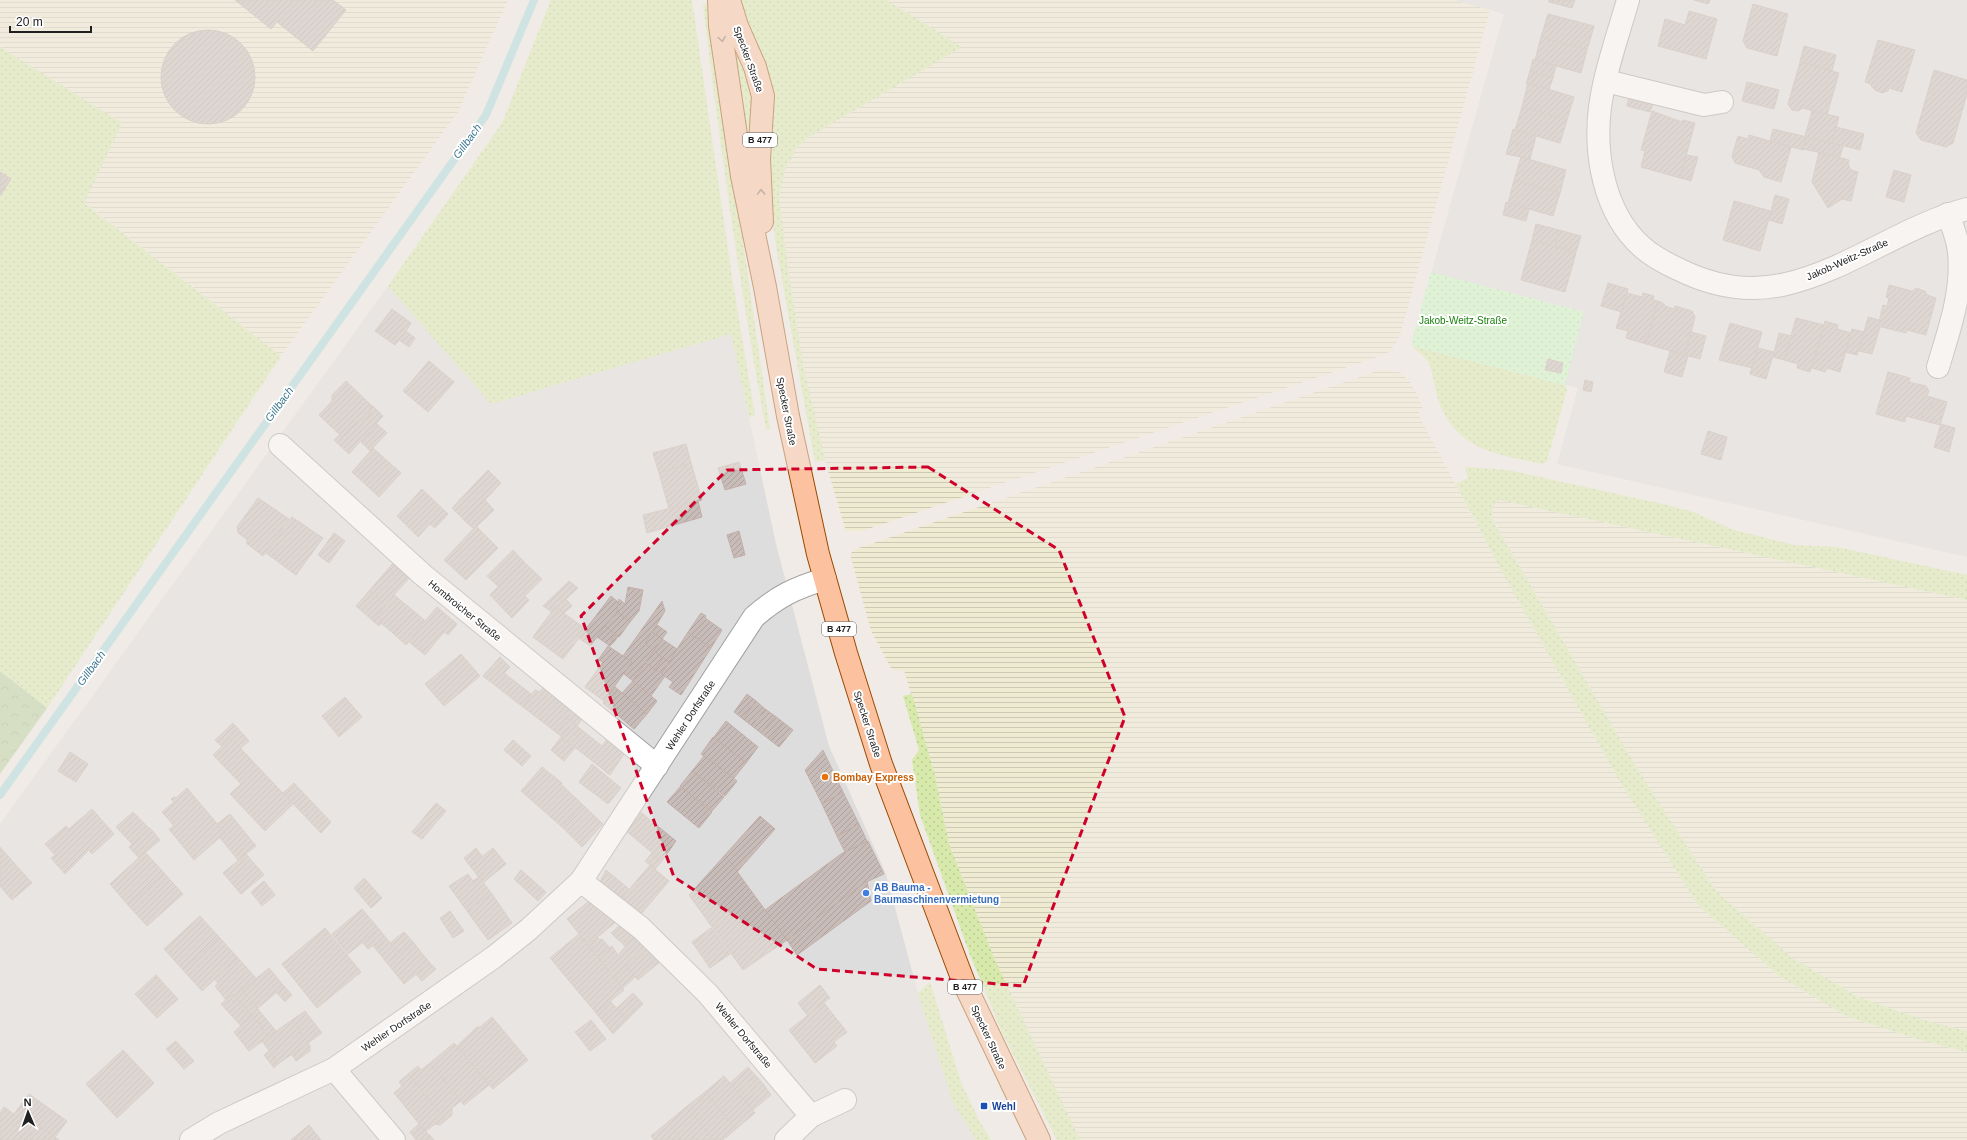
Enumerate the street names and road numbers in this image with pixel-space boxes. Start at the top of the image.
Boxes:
street label: Specker Straße [731,25,766,94]
road number: B 477 [743,133,777,147]
street label: Jakob-Weitz-Straße [1805,236,1890,282]
street label: Specker Straße [774,376,799,447]
street label: Hombroicher Straße [426,578,503,643]
road number: B 477 [822,622,856,636]
street label: Wehler Dorfstraße [664,678,717,752]
street label: Specker Straße [852,689,884,759]
road number: B 477 [948,980,982,994]
street label: Wehler Dorfstraße [359,999,433,1054]
street label: Wehler Dorfstraße [713,1001,774,1070]
street label: Specker Straße [969,1003,1008,1071]

